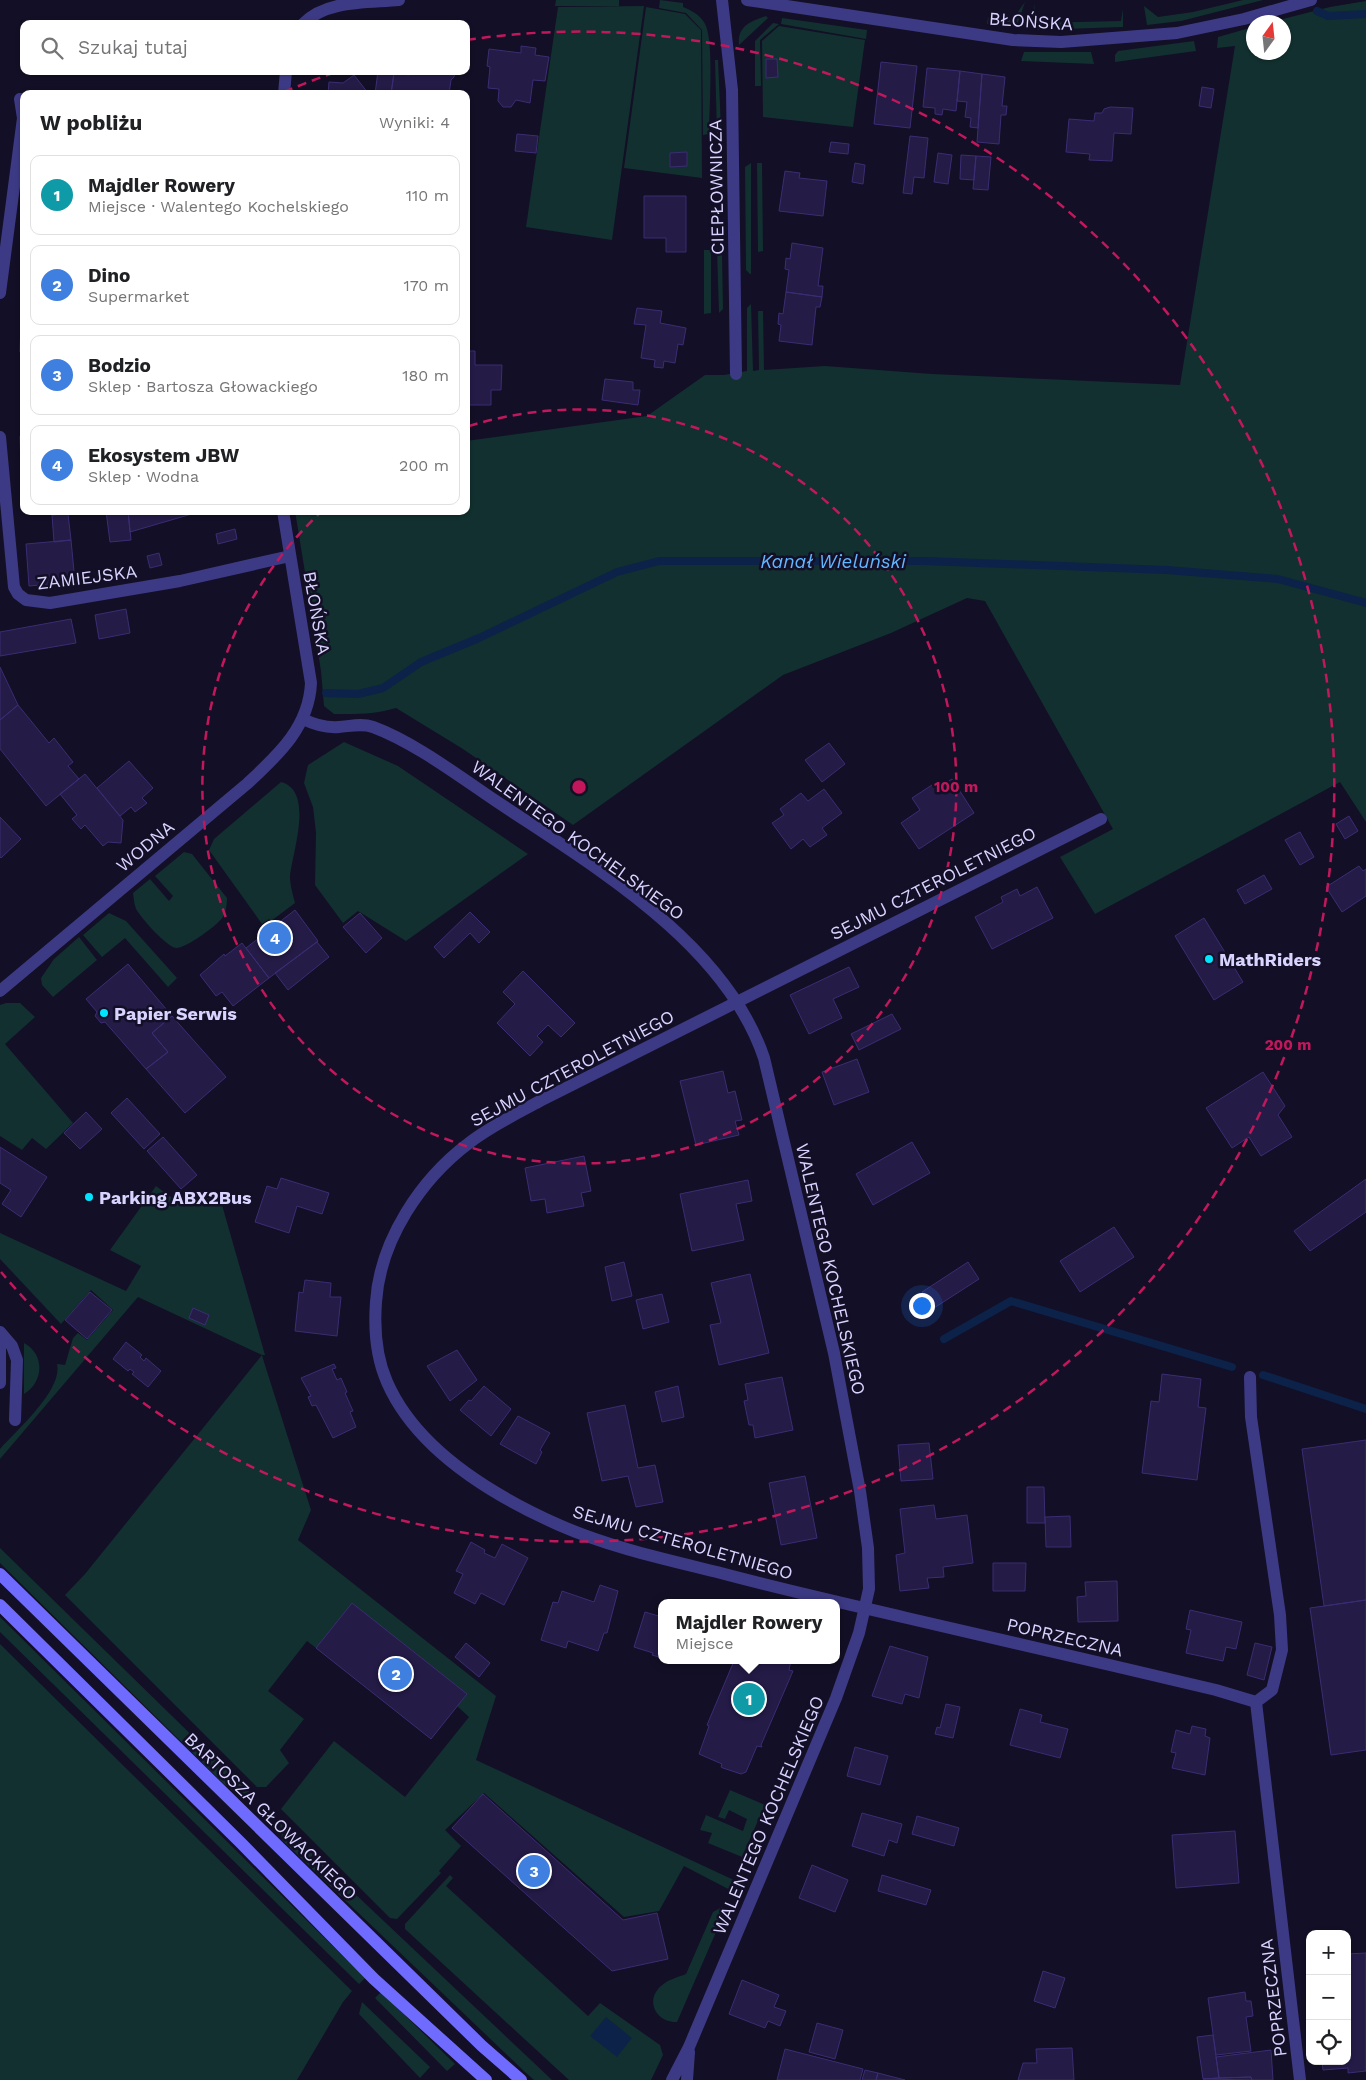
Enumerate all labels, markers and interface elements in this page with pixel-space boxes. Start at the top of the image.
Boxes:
street label: BŁOŃSKA [988,8,1074,34]
north arrow [1246,15,1291,60]
search box [20,20,470,75]
icon: search [38,34,66,62]
text: Szukaj tutaj [78,36,188,59]
text: W pobliżu [40,110,142,135]
text: Wyniki: 4 [379,113,450,132]
street label: CIEPŁOWNICZA [704,119,728,255]
text: Majdler Rowery [88,174,235,197]
text: 1 [54,186,60,205]
text: 110 m [406,186,449,205]
text: Miejsce · Walentego Kochelskiego [88,197,349,216]
text: Dino [88,264,130,287]
text: 2 [52,276,62,295]
text: 170 m [403,276,449,295]
text: Supermarket [88,287,189,306]
text: Bodzio [88,354,151,377]
text: 3 [52,366,62,385]
text: 180 m [402,366,449,385]
text: Sklep · Bartosza Głowackiego [88,377,318,396]
text: Ekosystem JBW [88,444,239,467]
text: 4 [52,456,62,475]
text: 200 m [399,456,449,475]
text: Sklep · Wodna [88,467,199,486]
water label: Kanał Wieluński [760,550,907,573]
street label: ZAMIEJSKA [36,560,138,594]
street label: BŁOŃSKA [299,570,335,657]
street label: WALENTEGO KOCHELSKIEGO [468,756,688,924]
centre of rings [570,778,588,796]
text: 100 m [934,778,978,796]
street label: WODNA [112,816,178,876]
street label: SEJMU CZTEROLETNIEGO [827,822,1039,944]
pin: 4 [259,919,291,957]
place label: MathRiders [1219,949,1322,970]
marker: MathRiders [1203,953,1215,965]
place label: Papier Serwis [114,1003,237,1024]
street label: SEJMU CZTEROLETNIEGO [466,1005,678,1131]
marker: Papier Serwis [98,1007,110,1019]
text: 200 m [1265,1036,1311,1054]
street label: WALENTEGO KOCHELSKIEGO [792,1141,870,1397]
place label: Parking ABX2Bus [99,1187,252,1208]
marker: Parking ABX2Bus [83,1191,95,1203]
your location [909,1293,935,1319]
street label: SEJMU CZTEROLETNIEGO [571,1500,795,1584]
popup [658,1599,840,1664]
text: Majdler Rowery [675,1611,823,1634]
street label: POPRZECZNA [1005,1613,1125,1661]
text: Miejsce [675,1634,734,1653]
pin: 2 [380,1655,412,1693]
pin: 1 [733,1680,765,1718]
street label: WALENTEGO KOCHELSKIEGO [708,1692,828,1938]
street label: BARTOSZA GŁOWACKIEGO [180,1728,362,1904]
pin: 3 [518,1852,550,1890]
map controls [1306,1930,1351,2065]
button: + [1306,1930,1351,1975]
street label: POPRZECZNA [1255,1938,1291,2058]
button: − [1306,1975,1351,2020]
button: locate [1306,2020,1351,2065]

